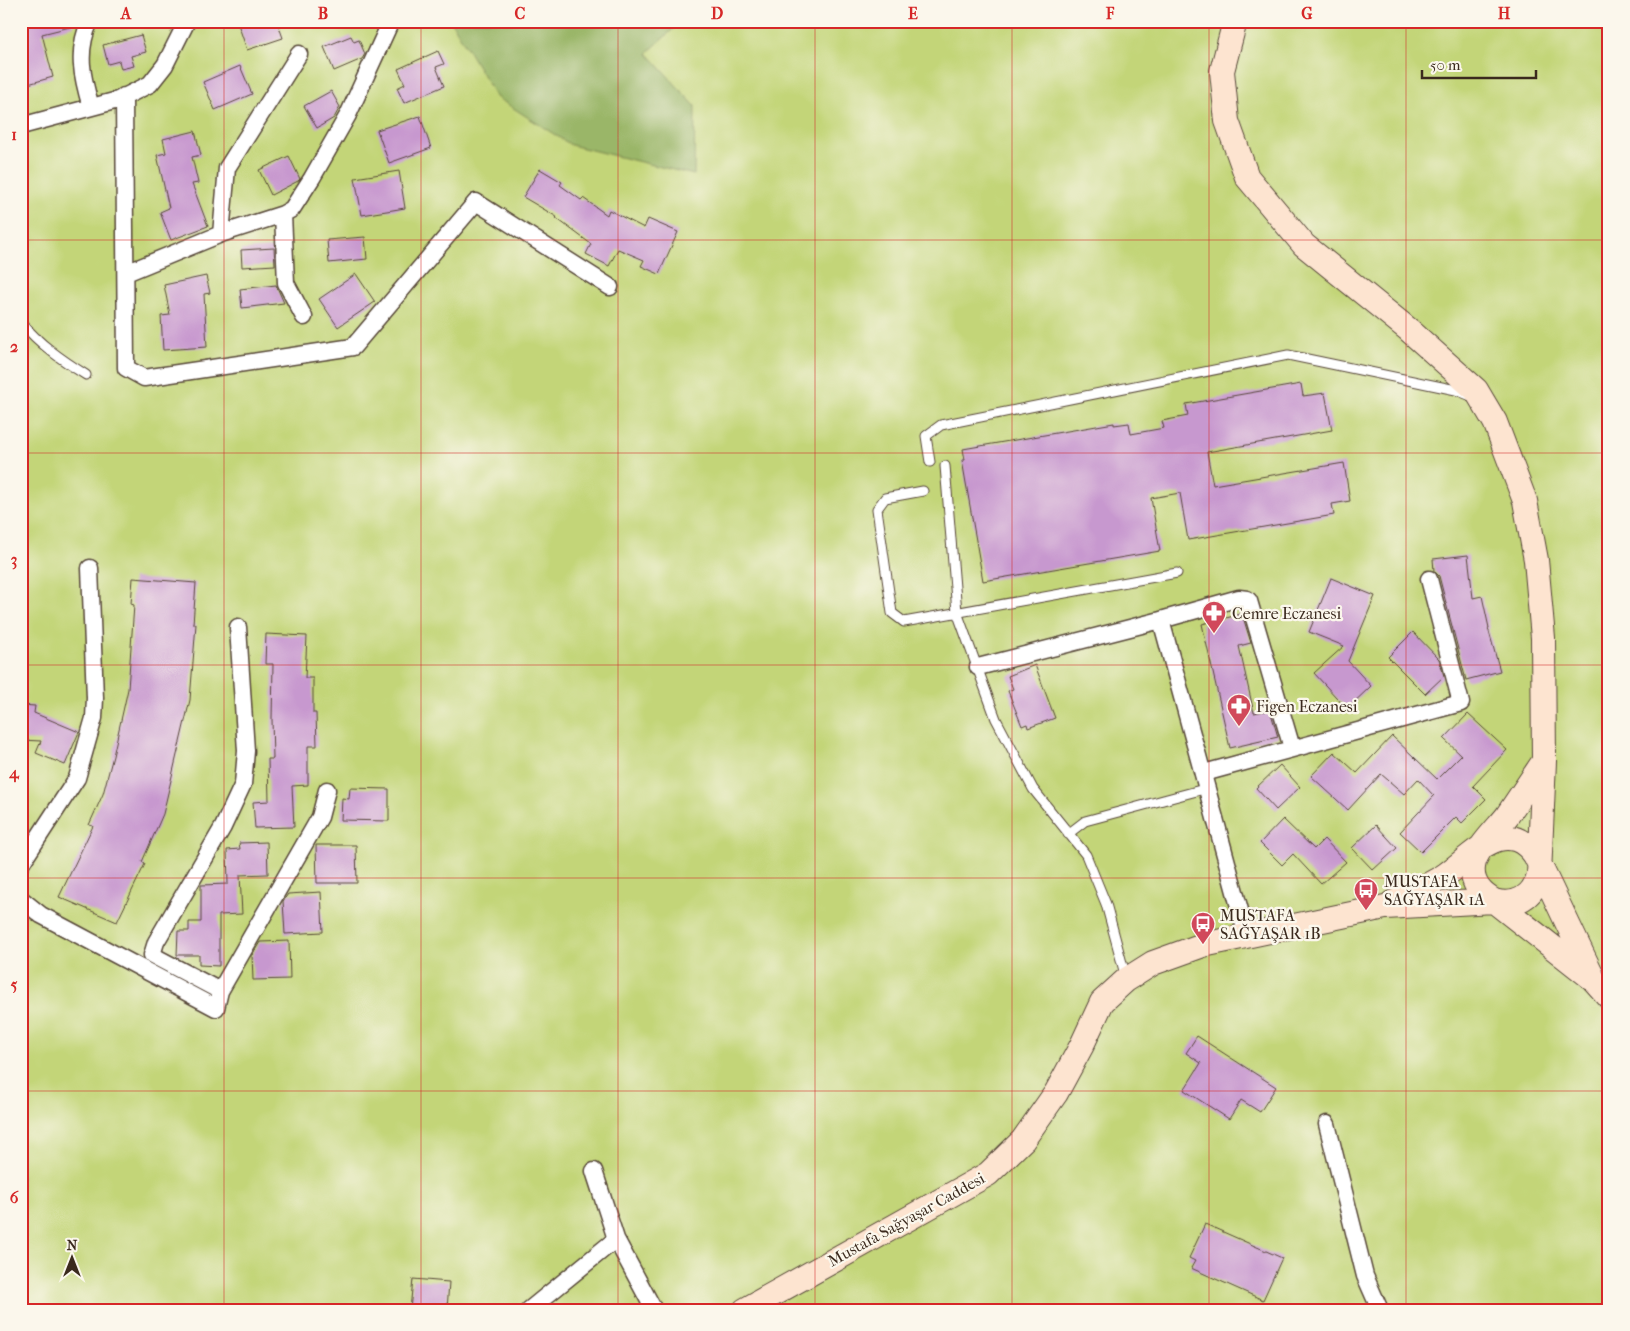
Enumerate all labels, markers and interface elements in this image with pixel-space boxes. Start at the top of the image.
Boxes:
text: A [120,4,132,23]
text: B [318,4,328,23]
text: C [515,4,526,23]
text: D [711,4,723,23]
text: E [908,4,918,23]
text: F [1105,4,1115,23]
text: G [1301,4,1313,23]
text: H [1498,4,1511,23]
scale bar [1422,48,1536,80]
text: 50 m [1430,56,1461,74]
text: 1 [11,125,17,144]
text: 2 [10,337,18,356]
text: 3 [11,550,17,570]
pharmacy icon: Cemre Eczanesi [1201,600,1227,634]
place label: Cemre Eczanesi [1232,604,1341,623]
pharmacy icon: Figen Eczanesi [1226,693,1252,727]
place label: Figen Eczanesi [1256,697,1358,716]
text: 4 [8,763,20,783]
place label: MUSTAFA SAĞYAŞAR 1A [1384,872,1485,909]
bus stop icon: MUSTAFA SAĞYAŞAR 1A [1353,877,1379,911]
place label: MUSTAFA SAĞYAŞAR 1B [1220,906,1321,943]
bus stop icon: MUSTAFA SAĞYAŞAR 1B [1190,911,1216,945]
text: 5 [11,975,18,994]
street label: Mustafa Sağyaşar Caddesi [825,1168,989,1271]
text: 6 [10,1188,19,1207]
north arrow [48,1234,98,1284]
text: N [67,1237,78,1254]

